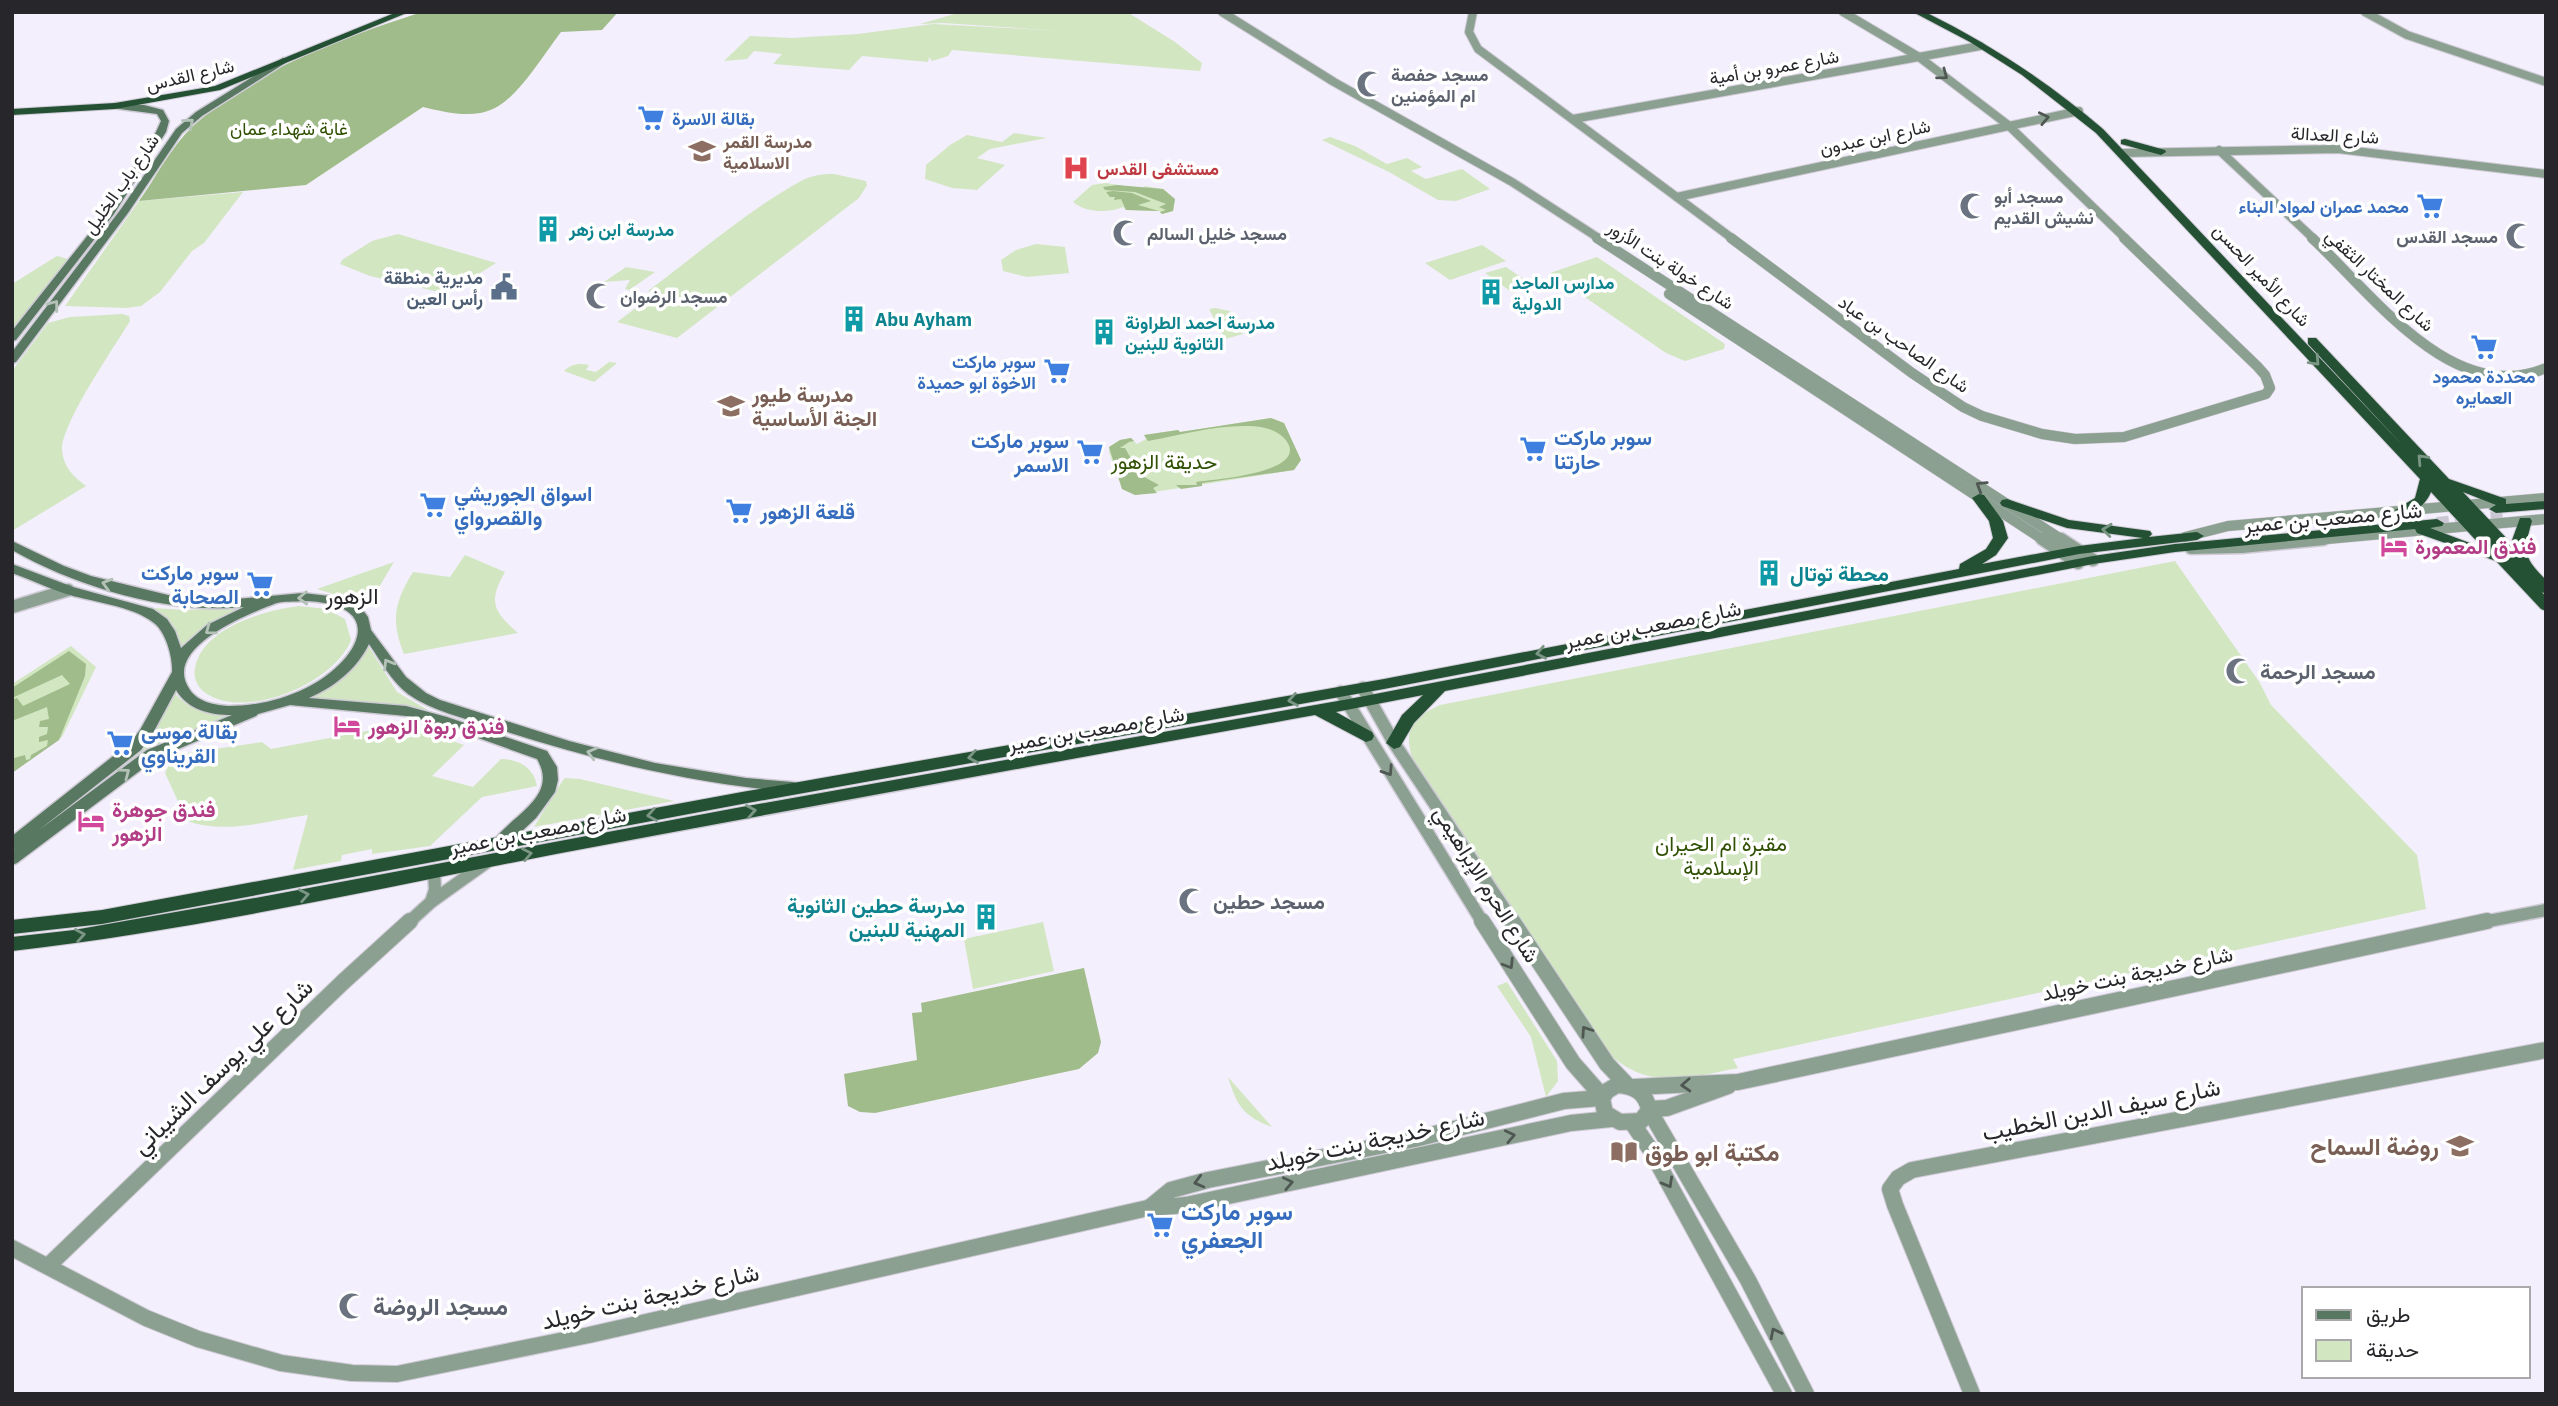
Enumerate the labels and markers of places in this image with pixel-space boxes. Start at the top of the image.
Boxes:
place label: مسجد حفصة ام المؤمنين [1391,63,1489,108]
mosque icon: مسجد حفصة ام المؤمنين [1355,69,1385,99]
supermarket icon: بقالة الاسرة [636,103,666,133]
place label: بقالة الاسرة [672,107,755,130]
place label: مدرسة القمر الاسلامية [722,130,813,174]
school or university icon: مدرسة القمر الاسلامية [687,136,717,166]
hospital icon: مستشفى القدس [1061,153,1091,183]
place label: مستشفى القدس [1097,157,1219,180]
place label: مسجد أبو نشيش القديم [1994,185,2094,230]
mosque icon: مسجد أبو نشيش القديم [1958,191,1988,221]
supermarket icon: محمد عمران لمواد البناء [2415,191,2445,221]
place label: محمد عمران لمواد البناء [2239,195,2409,218]
building icon: مدرسة ابن زهر [533,214,563,244]
place label: مدرسة ابن زهر [568,218,675,241]
mosque icon: مسجد خليل السالم [1111,218,1141,248]
mosque icon: مسجد القدس [2504,221,2534,251]
place label: مسجد خليل السالم [1147,222,1287,246]
place label: مسجد القدس [2396,225,2498,248]
place label: مديرية منطقة رأس العين [384,266,483,310]
place label: مدارس الماجد الدولية [1512,271,1615,315]
public building icon: مديرية منطقة رأس العين [489,272,519,302]
building icon: مدارس الماجد الدولية [1476,277,1506,307]
mosque icon: مسجد الرضوان [584,281,614,311]
place label: مسجد الرضوان [620,285,728,308]
building icon: Abu Ayham [839,304,869,334]
place label: Abu Ayham [875,308,972,331]
place label: مدرسة احمد الطراونة الثانوية للبنين [1125,311,1275,355]
building icon: مدرسة احمد الطراونة الثانوية للبنين [1089,317,1119,347]
supermarket icon: محددة محمود العمايره [2469,332,2499,362]
place label: سوبر ماركت الاخوة ابو حميدة [917,350,1036,394]
supermarket icon: سوبر ماركت الاخوة ابو حميدة [1042,356,1072,386]
place label: محددة محمود العمايره [2432,365,2536,409]
place label: مدرسة طيور الجنة الأساسية [751,380,877,432]
school or university icon: مدرسة طيور الجنة الأساسية [716,391,746,421]
place label: سوبر ماركت حارتنا [1554,423,1652,475]
place label: سوبر ماركت الاسمر [971,426,1069,478]
supermarket icon: سوبر ماركت حارتنا [1518,434,1548,464]
supermarket icon: سوبر ماركت الاسمر [1075,437,1105,467]
place label: اسواق الجوريشي والقصرواي [454,479,593,535]
supermarket icon: اسواق الجوريشي والقصرواي [418,490,448,520]
supermarket icon: قلعة الزهور [724,496,754,526]
place label: قلعة الزهور [759,497,855,525]
hotel icon: فندق المعمورة [2379,531,2409,561]
place label: فندق المعمورة [2415,532,2537,560]
place label: سوبر ماركت الصحابة [141,558,239,610]
building icon: محطة توتال [1754,558,1784,588]
place label: محطة توتال [1790,559,1889,587]
supermarket icon: سوبر ماركت الصحابة [245,569,275,599]
mosque icon: مسجد الرحمة [2224,656,2254,686]
place label: مسجد الرحمة [2260,657,2376,685]
hotel icon: فندق ربوة الزهور [332,711,362,741]
place label: فندق ربوة الزهور [367,712,505,740]
place label: بقالة موسى القريناوي [141,717,238,773]
supermarket icon: بقالة موسى القريناوي [105,728,135,758]
place label: فندق جوهرة الزهور [111,795,216,847]
hotel icon: فندق جوهرة الزهور [76,806,106,836]
mosque icon: مسجد حطين [1177,886,1207,916]
place label: مسجد حطين [1213,887,1325,915]
place label: مدرسة حطين الثانوية المهنية للبنين [787,891,965,943]
building icon: مدرسة حطين الثانوية المهنية للبنين [971,902,1001,932]
place label: روضة السماح [2310,1130,2439,1163]
school or university icon: روضة السماح [2445,1131,2475,1161]
place label: مكتبة ابو طوق [1645,1136,1779,1168]
library icon: مكتبة ابو طوق [1609,1137,1639,1167]
place label: سوبر ماركت الجعفري [1181,1195,1293,1260]
supermarket icon: سوبر ماركت الجعفري [1145,1210,1175,1240]
place label: مسجد الروضة [373,1290,508,1322]
mosque icon: مسجد الروضة [337,1291,367,1321]

